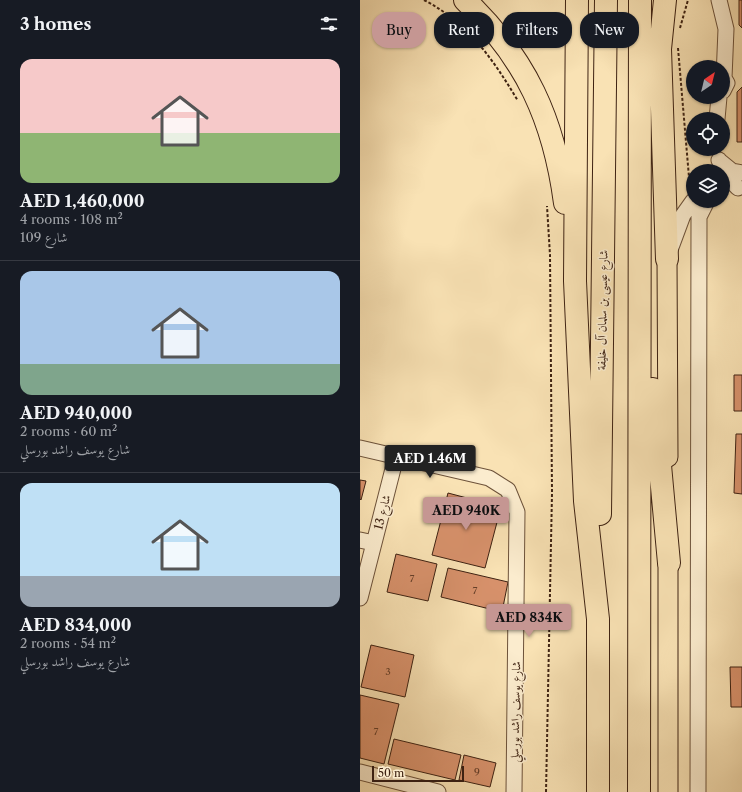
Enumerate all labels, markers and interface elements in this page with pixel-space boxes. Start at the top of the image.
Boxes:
chip: Buy [372,12,426,48]
chip: Rent [434,12,494,48]
chip: Filters [502,12,572,48]
chip: New [580,12,639,48]
icon: filters [318,13,340,35]
text: 3 homes [20,14,91,34]
north arrow [686,60,730,104]
map controls [686,60,730,208]
icon: home [144,85,216,157]
button: locate [686,112,730,156]
button: layers [686,164,730,208]
text: AED 1,460,000 [20,191,145,211]
text: 4 rooms · 108 m² [20,211,123,227]
text: شارع 109 [20,229,67,245]
street label: شارع عيسى بن سلمان آل خليفة [593,250,615,370]
icon: home [144,297,216,369]
text: AED 940,000 [20,403,132,423]
text: 2 rooms · 60 m² [20,423,117,439]
text: شارع يوسف راشد بورسلي [20,441,130,457]
pin: AED 1.46M [384,445,476,479]
text: AED 1.46M [394,450,466,466]
street label: شارع 13 [370,493,398,532]
pin: AED 940K [425,497,507,531]
text: AED 940K [432,502,500,518]
icon: home [144,509,216,581]
house number: 7 [410,572,415,585]
house number: 7 [473,584,478,597]
pin: AED 834K [488,604,570,638]
text: AED 834K [495,609,563,625]
text: AED 834,000 [20,615,132,635]
text: 2 rooms · 54 m² [20,635,116,651]
text: شارع يوسف راشد بورسلي [20,653,130,669]
street label: شارع يوسف راشد بورسلي [507,661,528,763]
house number: 3 [385,665,391,678]
house number: 7 [374,725,379,738]
scale bar [372,764,464,783]
house number: 9 [474,765,480,778]
text: 50 m [378,766,404,780]

